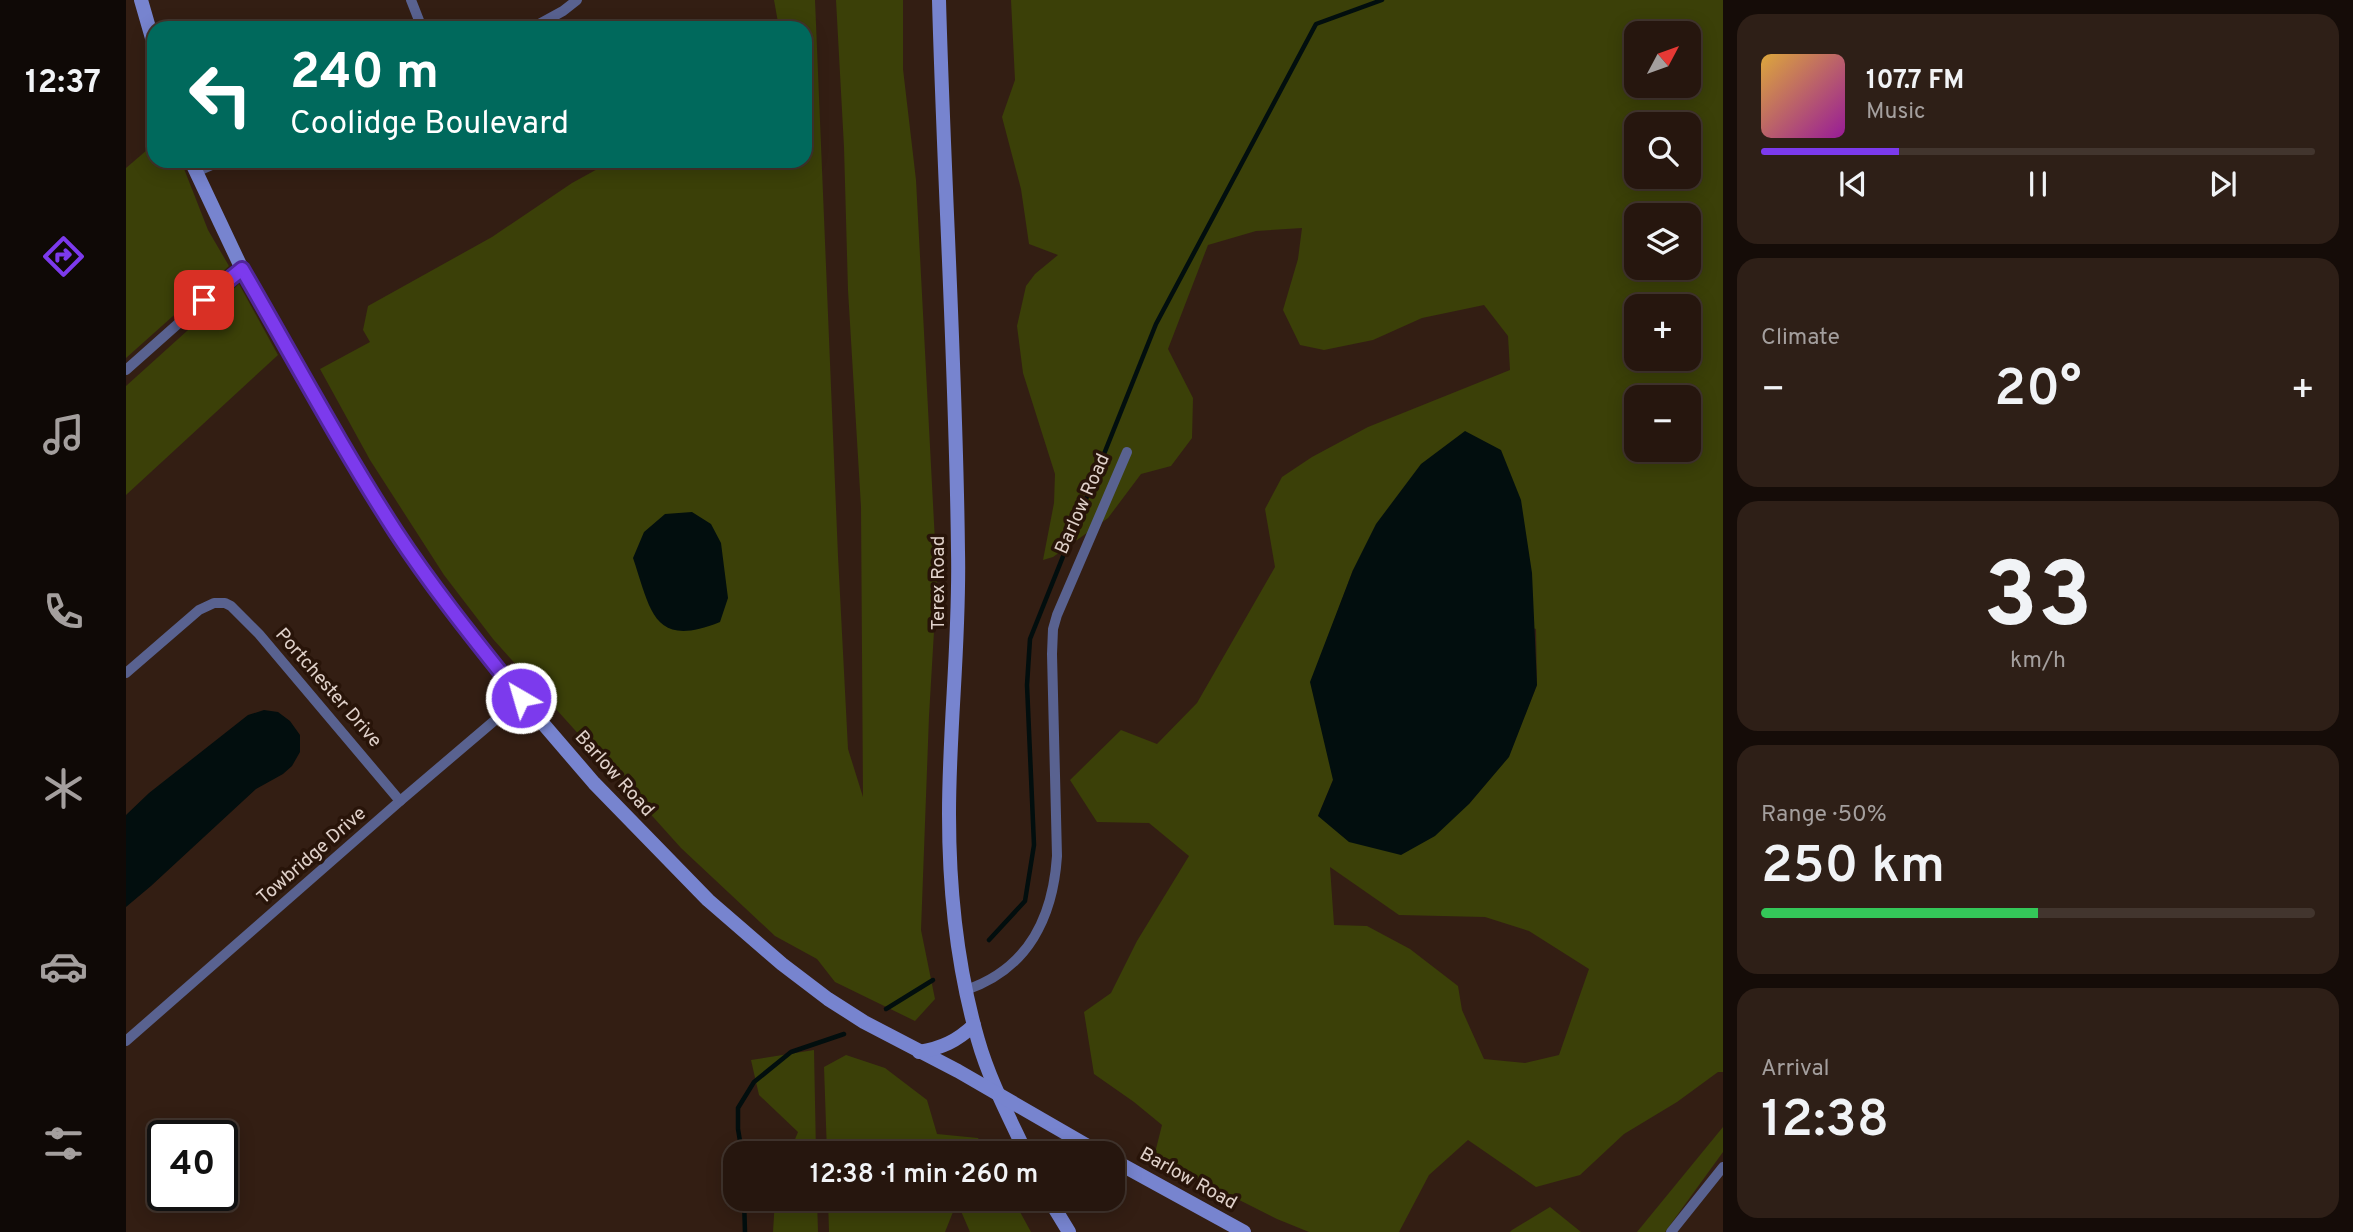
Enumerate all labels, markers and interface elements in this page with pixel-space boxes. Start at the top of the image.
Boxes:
north arrow [1624,21,1701,98]
map controls [1624,21,1701,462]
text: 240 m [290,44,439,106]
icon: left [175,49,266,140]
text: 12:37 [25,64,101,104]
text: 107.7 FM [1866,65,1964,98]
text: Music [1866,98,1926,127]
text: Coolidge Boulevard [290,105,569,145]
button: search [1624,112,1701,189]
icon: previous [1834,165,1872,203]
icon: pause [2019,165,2057,203]
icon: next [2204,165,2242,203]
button: layers [1624,203,1701,280]
icon: directions [39,232,88,281]
pin [174,270,234,330]
icon: arrive [185,281,223,319]
button: + [1624,294,1701,371]
text: Climate [1761,324,1840,353]
text: 20° [1994,358,2082,424]
text: − [1761,367,1786,416]
text: + [2290,367,2315,416]
button: − [1624,385,1701,462]
icon: music [39,410,88,459]
street label: Barlow Road [1050,450,1116,558]
street label: Terex Road [927,536,951,630]
text: 33 [1983,544,2093,659]
icon: phone [39,587,88,636]
street label: Portchester Drive [270,623,386,753]
text: km/h [2010,647,2066,676]
position arrow [484,661,558,735]
street label: Barlow Road [569,726,659,822]
icon: climate [39,764,88,813]
text: Range · 50% [1761,801,1887,830]
street label: Towbridge Drive [252,802,372,910]
text: 250 km [1761,835,1945,901]
icon: car [39,942,88,991]
text: Arrival [1761,1055,1830,1084]
text: 12:38 [1761,1089,1889,1155]
icon: filters [39,1119,88,1168]
speed limit sign: 40 [147,1120,238,1211]
street label: Barlow Road [1135,1142,1241,1216]
text: 12:38 · 1 min · 260 m [810,1159,1038,1192]

